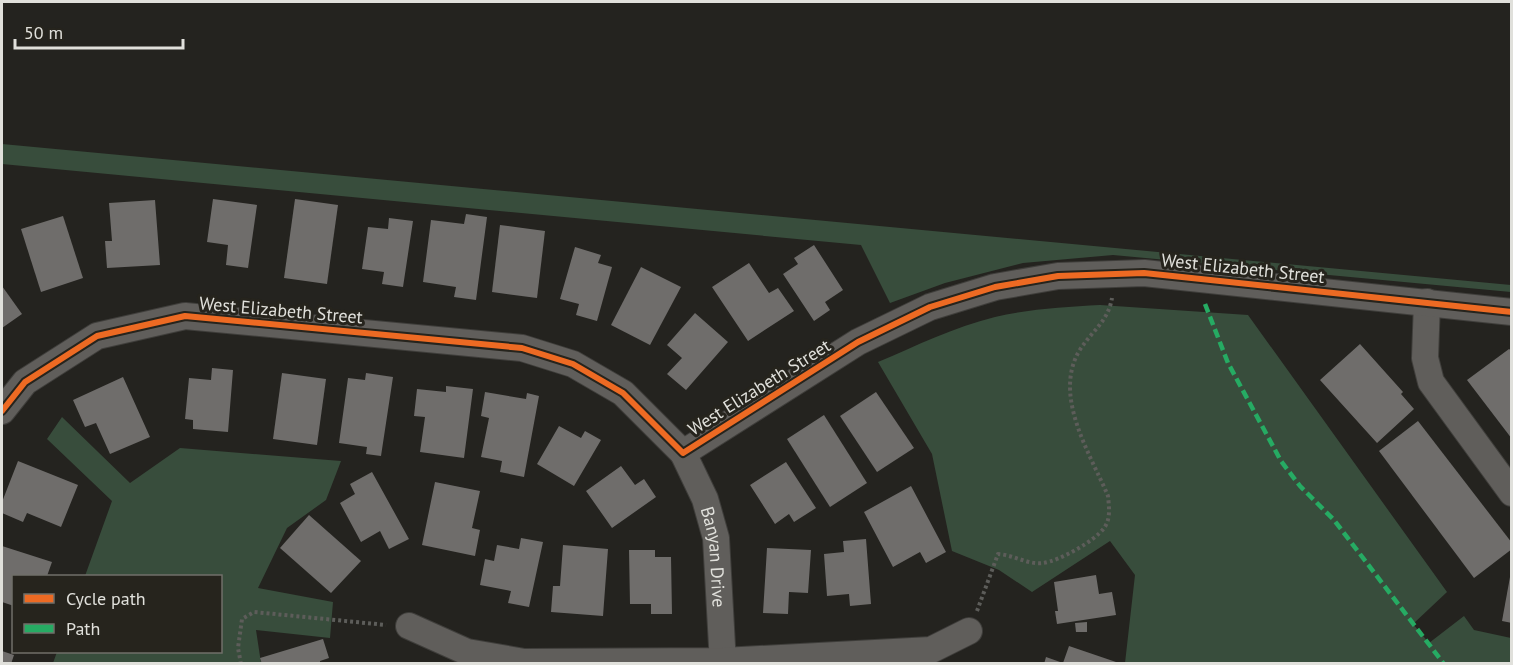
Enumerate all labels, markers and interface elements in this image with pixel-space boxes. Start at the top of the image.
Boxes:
scale bar [15,12,183,50]
text: 50 m [24,21,63,44]
street label: West Elizabeth Street [1160,248,1326,288]
street label: West Elizabeth Street [198,291,364,329]
street label: West Elizabeth Street [683,334,835,440]
street label: Banyan Drive [696,504,731,608]
legend [12,575,222,653]
text: Cycle path [66,587,146,610]
text: Path [66,617,100,640]

